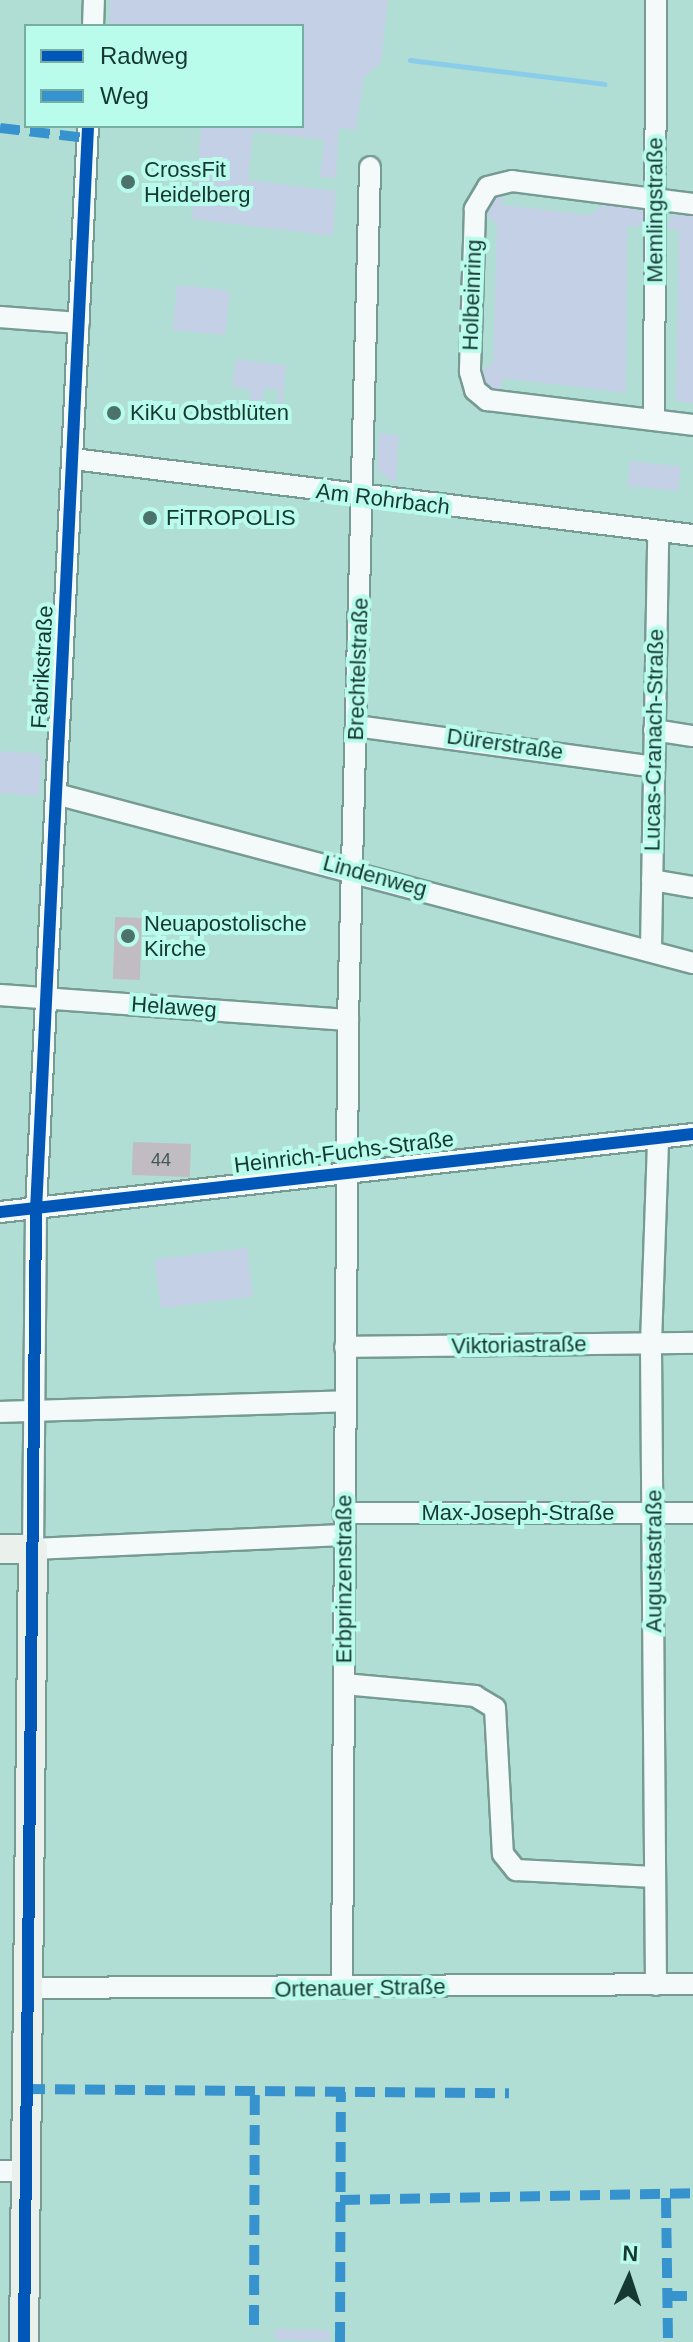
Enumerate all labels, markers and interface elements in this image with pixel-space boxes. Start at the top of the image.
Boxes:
legend [24,24,304,128]
text: Radweg [100,42,188,69]
text: Weg [100,82,149,109]
street label: Memlingstraße [642,137,668,283]
place label: CrossFit Heidelberg [144,156,250,208]
marker: CrossFit Heidelberg [119,173,137,191]
street label: Holbeinring [457,239,487,351]
place label: KiKu Obstblüten [130,400,289,426]
marker: KiKu Obstblüten [105,404,123,422]
street label: Am Rohrbach [315,478,451,520]
place label: FiTROPOLIS [166,505,296,531]
marker: FiTROPOLIS [141,509,159,527]
street label: Brechtelstraße [342,597,374,741]
street label: Fabrikstraße [26,605,58,729]
street label: Lucas-Cranach-Straße [639,629,669,851]
street label: Dürerstraße [445,723,565,765]
street label: Lindenweg [320,849,430,903]
place label: Neuapostolische Kirche [144,910,307,962]
marker: Neuapostolische Kirche [119,927,137,945]
street label: Helaweg [130,991,218,1023]
street label: Heinrich-Fuchs-Straße [233,1125,455,1179]
house number: 44 [151,1149,171,1171]
street label: Viktoriastraße [451,1331,587,1359]
street label: Augustastraße [641,1489,667,1633]
street label: Erbprinzenstraße [331,1495,357,1663]
street label: Max-Joseph-Straße [421,1500,615,1526]
street label: Ortenauer Straße [274,1973,446,2003]
north arrow [589,2238,669,2318]
text: N [622,2241,639,2266]

